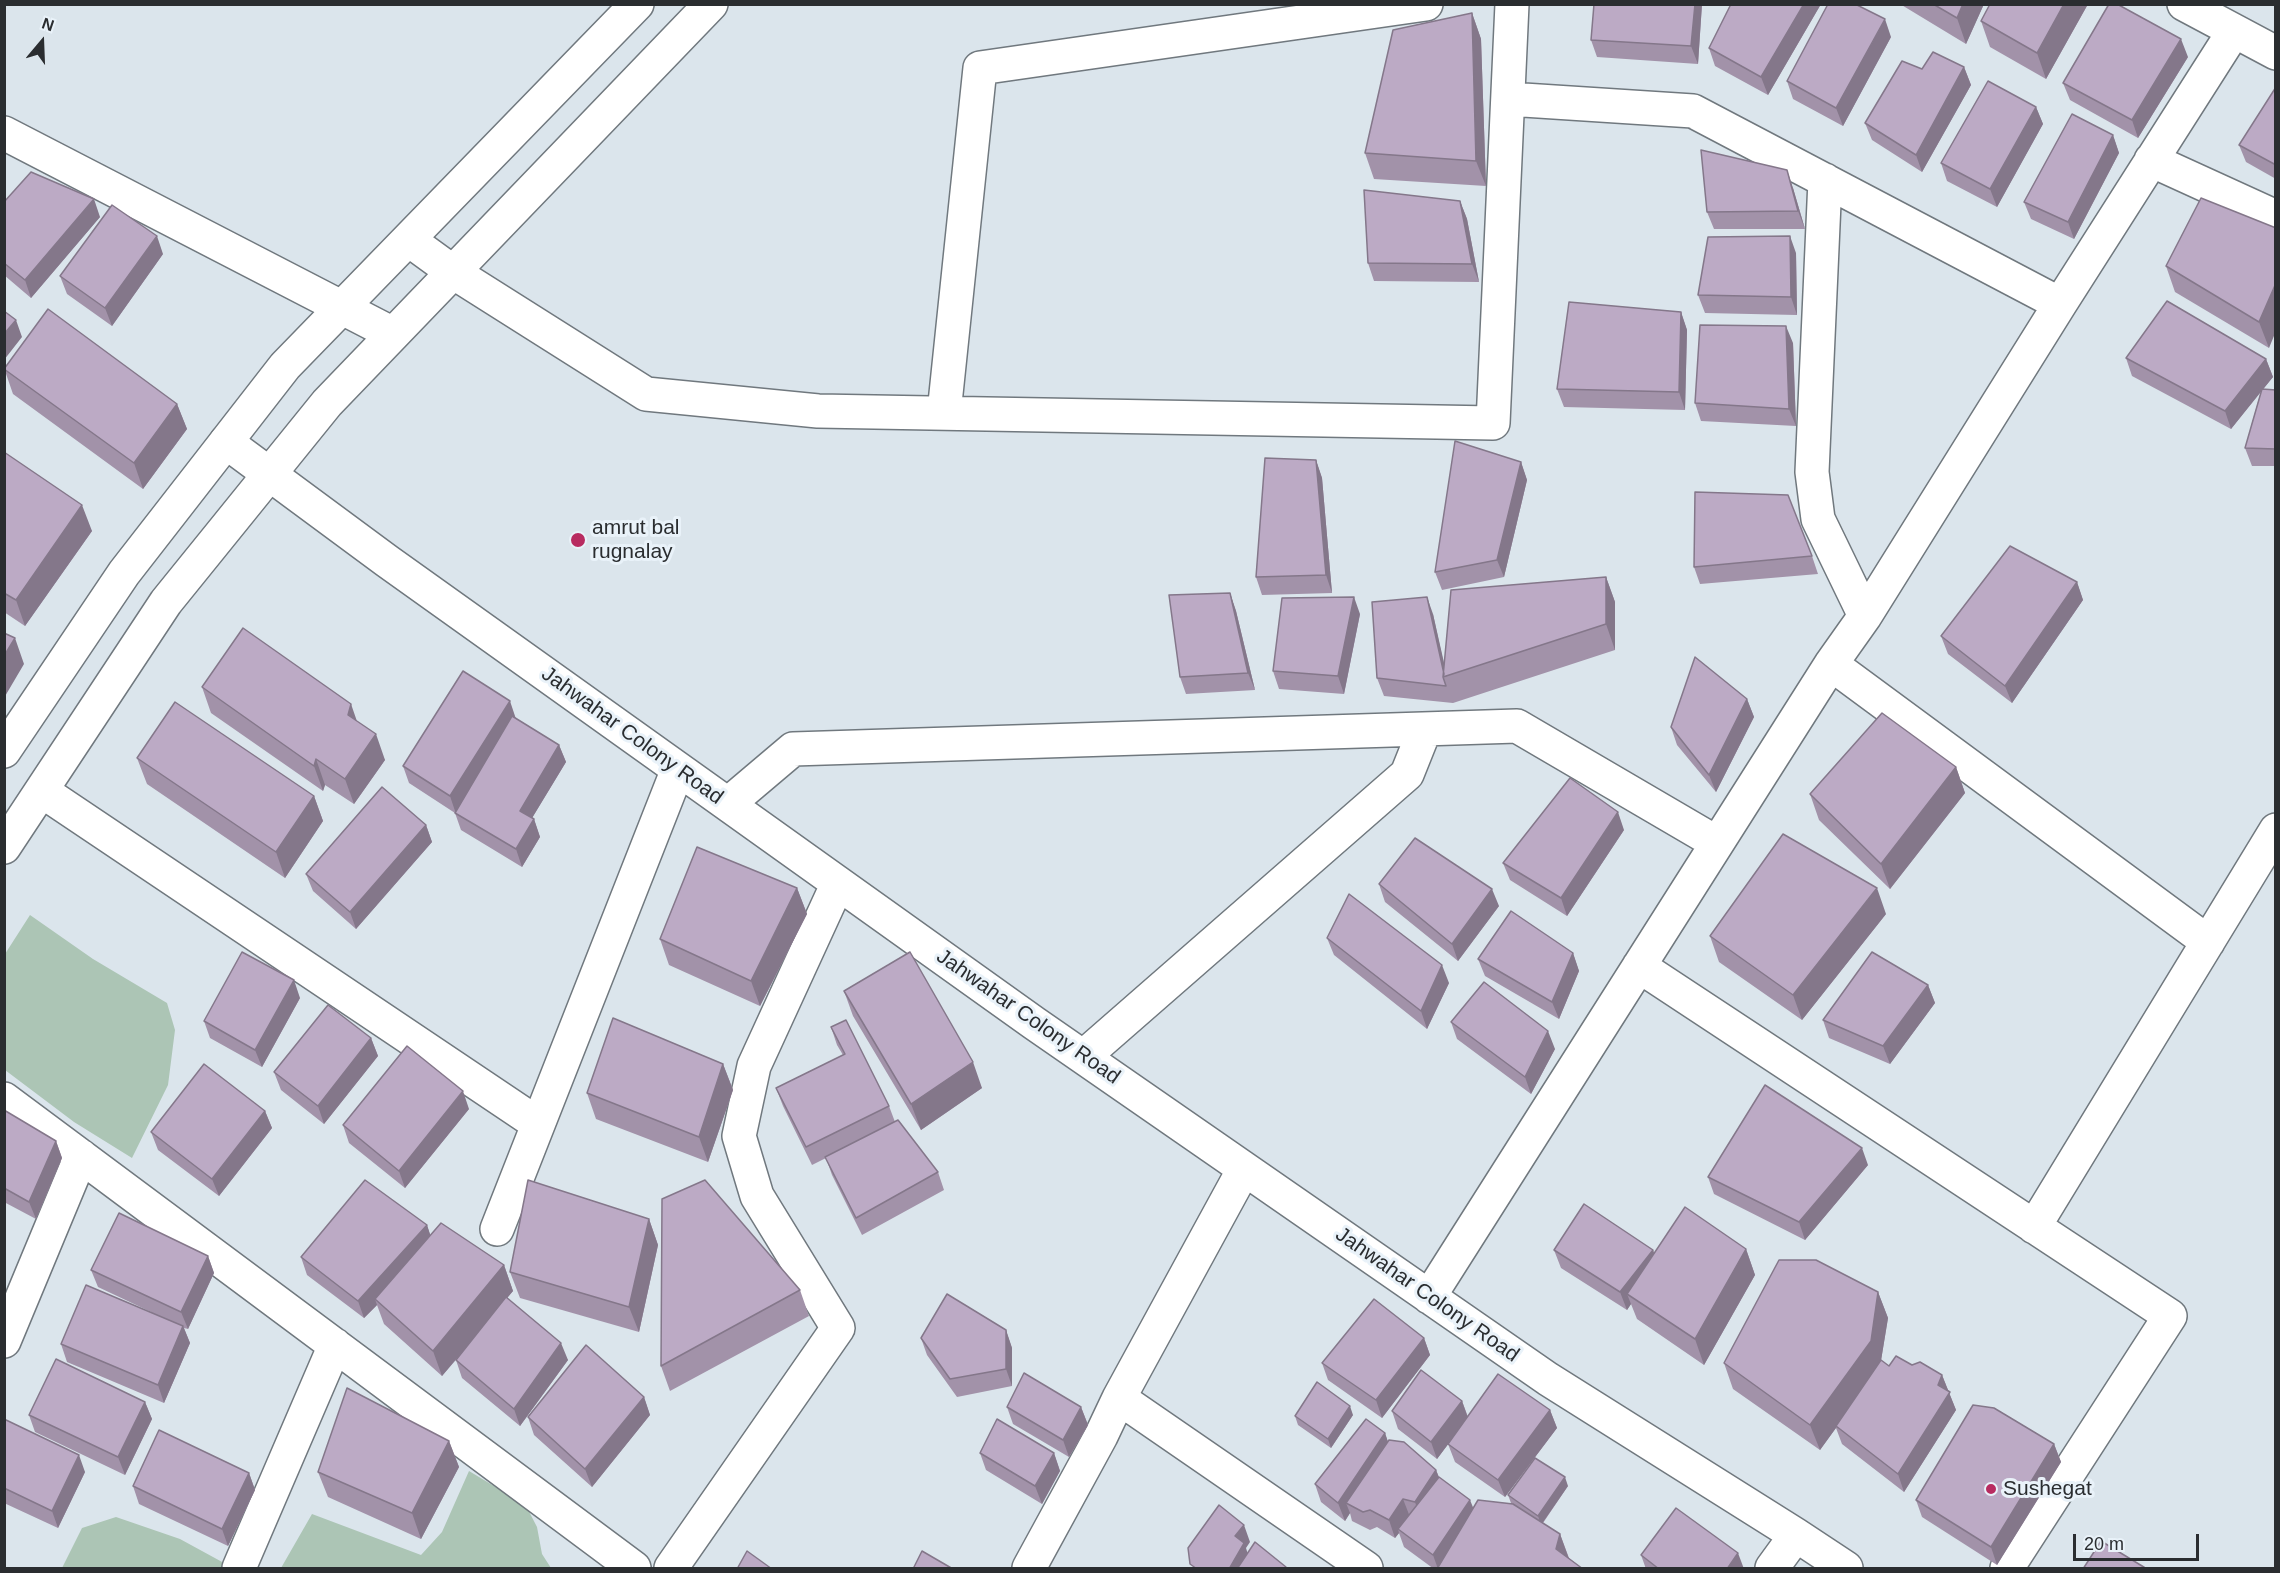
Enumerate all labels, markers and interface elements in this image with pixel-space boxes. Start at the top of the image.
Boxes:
north arrow [12,12,72,72]
text: N [40,15,56,34]
place label: amrut bal rugnalay [592,515,680,565]
marker: amrut bal rugnalay [569,531,587,549]
street label: Jahwahar Colony Road [536,662,728,810]
street label: Jahwahar Colony Road [931,944,1125,1090]
street label: Jahwahar Colony Road [1330,1222,1524,1368]
place label: Sushegat [2003,1476,2092,1502]
marker: Sushegat [1984,1482,1998,1496]
scale bar [2076,1522,2202,1560]
text: 20 m [2084,1534,2124,1554]

